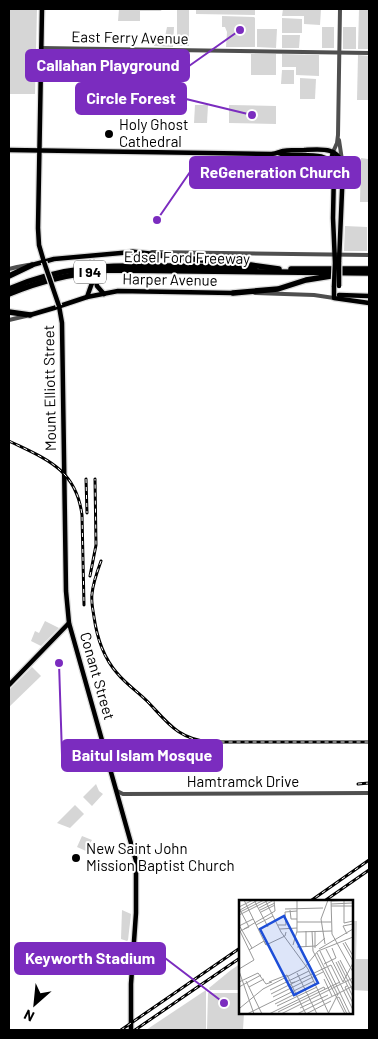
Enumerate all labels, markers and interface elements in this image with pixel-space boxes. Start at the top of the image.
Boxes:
street label: East Ferry Avenue [71,27,189,47]
callout: Callahan Playground [26,50,189,81]
text: Callahan Playground [37,55,179,74]
callout: Circle Forest [76,83,186,114]
text: Circle Forest [86,88,176,107]
place label: Holy Ghost Cathedral [119,115,188,150]
marker: Holy Ghost Cathedral [103,128,115,140]
callout: ReGeneration Church [190,157,360,188]
text: ReGeneration Church [200,162,350,181]
street label: Edsel Ford Freeway [124,247,250,267]
road number: I 94 [74,260,106,284]
street label: Harper Avenue [122,269,218,289]
street label: Mount Elliott Street [39,325,59,451]
street label: Conant Street [77,630,119,722]
callout: Baitul Islam Mosque [62,740,222,771]
text: Baitul Islam Mosque [72,745,212,764]
street label: Hamtramck Drive [187,772,299,790]
place label: New Saint John Mission Baptist Church [86,839,235,874]
marker: New Saint John Mission Baptist Church [70,852,82,864]
inset map [239,900,353,1014]
callout: Keyworth Stadium [15,943,165,974]
text: Keyworth Stadium [25,948,155,967]
north arrow [10,979,60,1029]
text: N [21,1006,37,1026]

